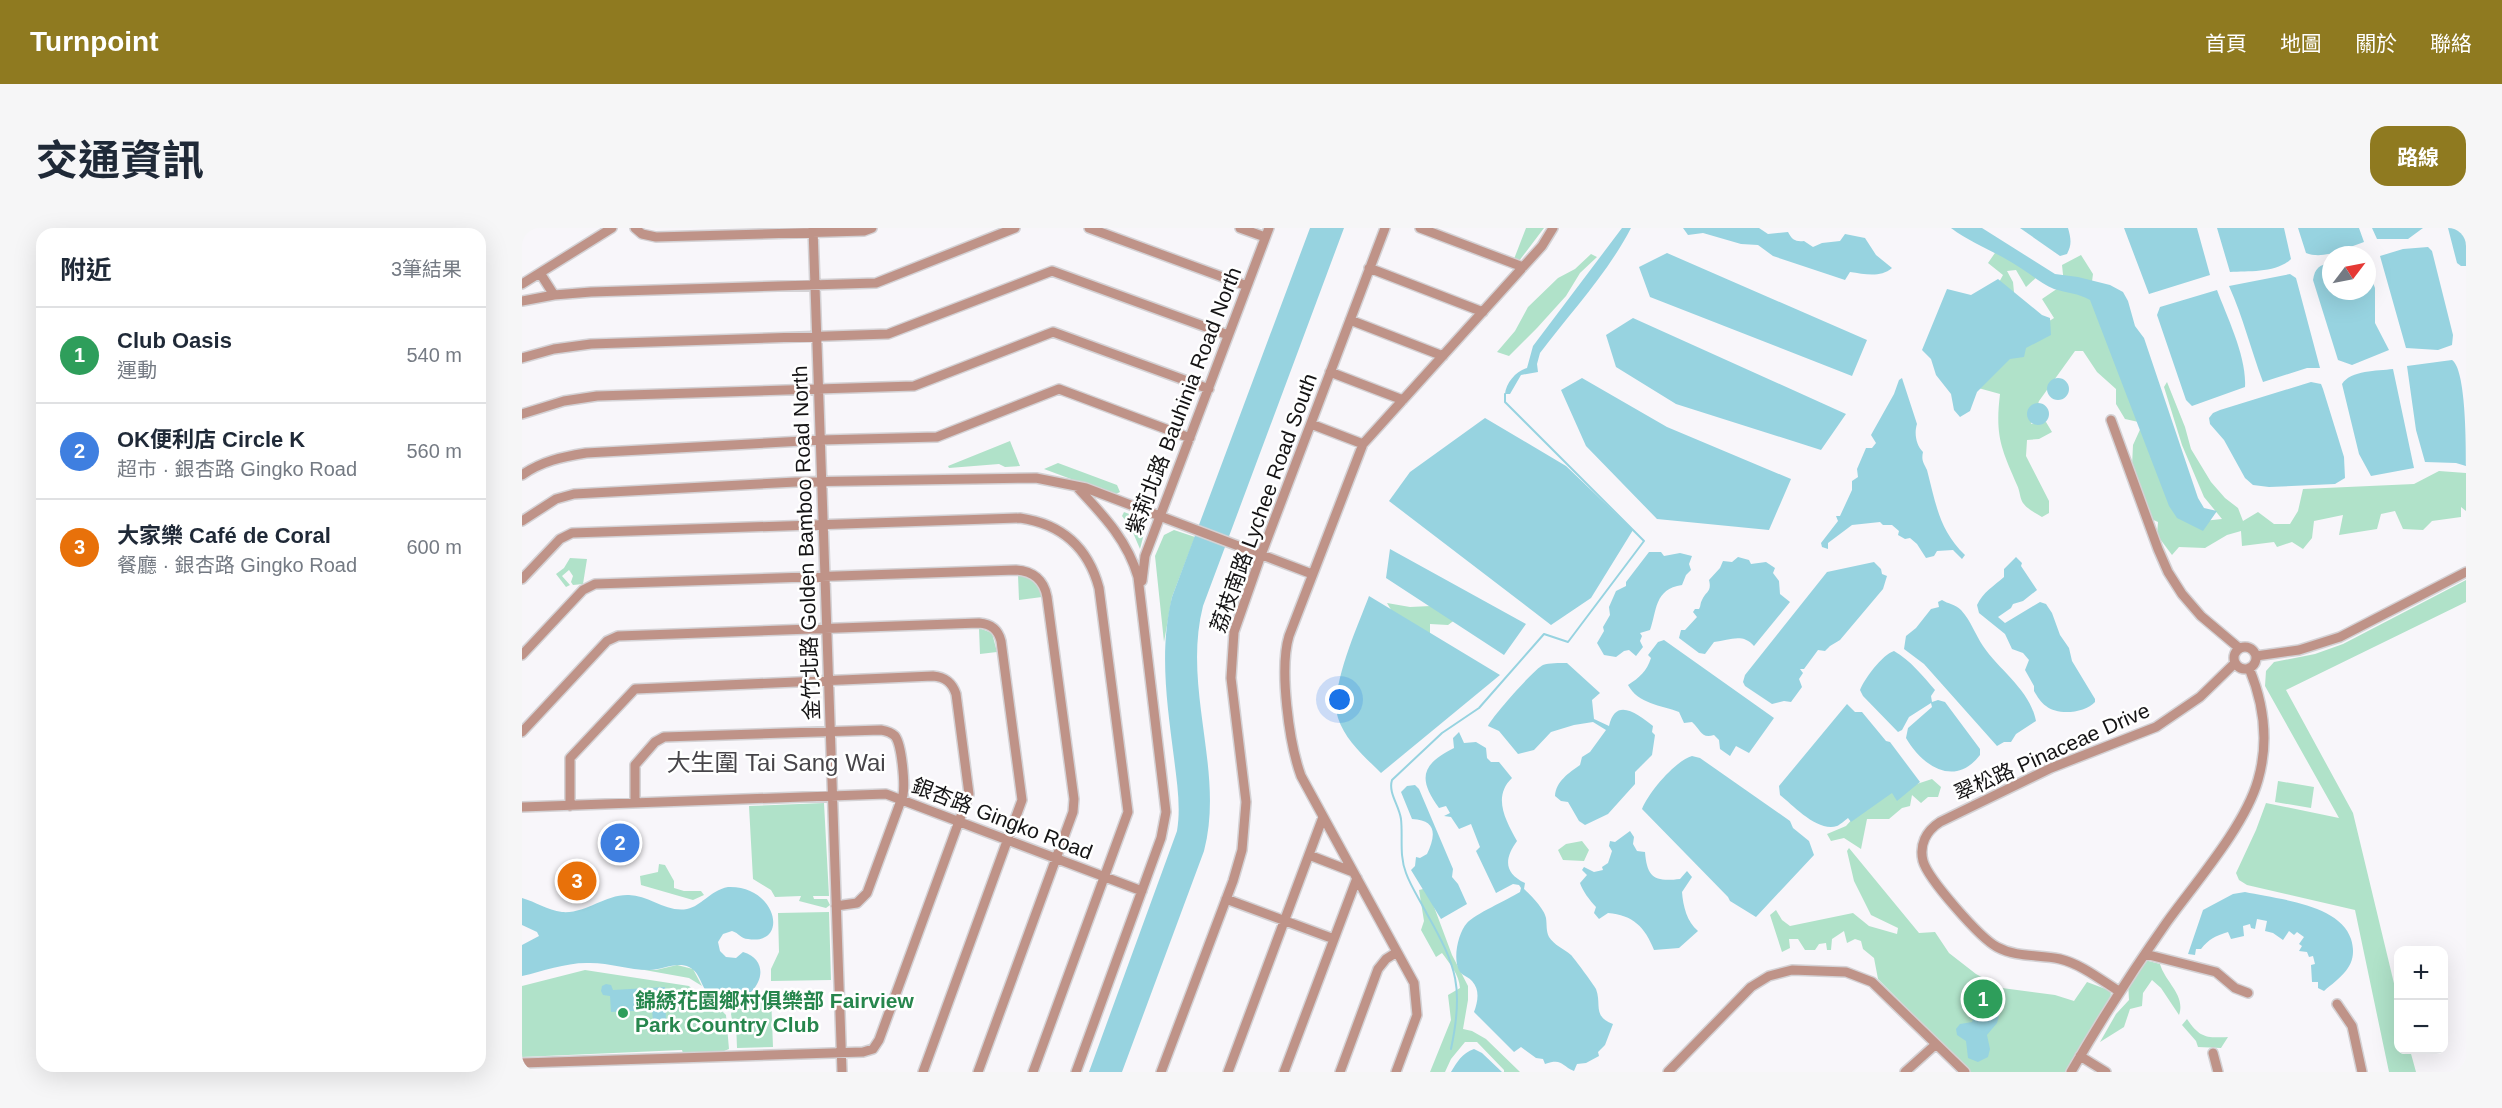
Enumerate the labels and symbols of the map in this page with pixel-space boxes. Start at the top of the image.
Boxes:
north arrow [2322,246,2376,300]
street label: 紫荊北路 Bauhinia Road North [1122,264,1245,538]
street label: 金竹北路 Golden Bamboo Road North [788,365,823,721]
street label: 荔枝南路 Lychee Road South [1206,370,1321,635]
your location [1325,685,1354,714]
street label: 翠松路 Pinaceae Drive [1951,698,2153,805]
district label: 大生圍 Tai Sang Wai [666,749,886,776]
street label: 銀杏路 Gingko Road [909,773,1096,864]
pin: 2 [600,820,640,866]
pin: 3 [558,858,596,904]
pin: 1 [1964,976,2002,1022]
place label: 錦綉花園鄉村俱樂部 Fairview Park Country Club [635,989,915,1036]
marker: 錦綉花園鄉村俱樂部 Fairview Park Country Club [616,1006,630,1020]

